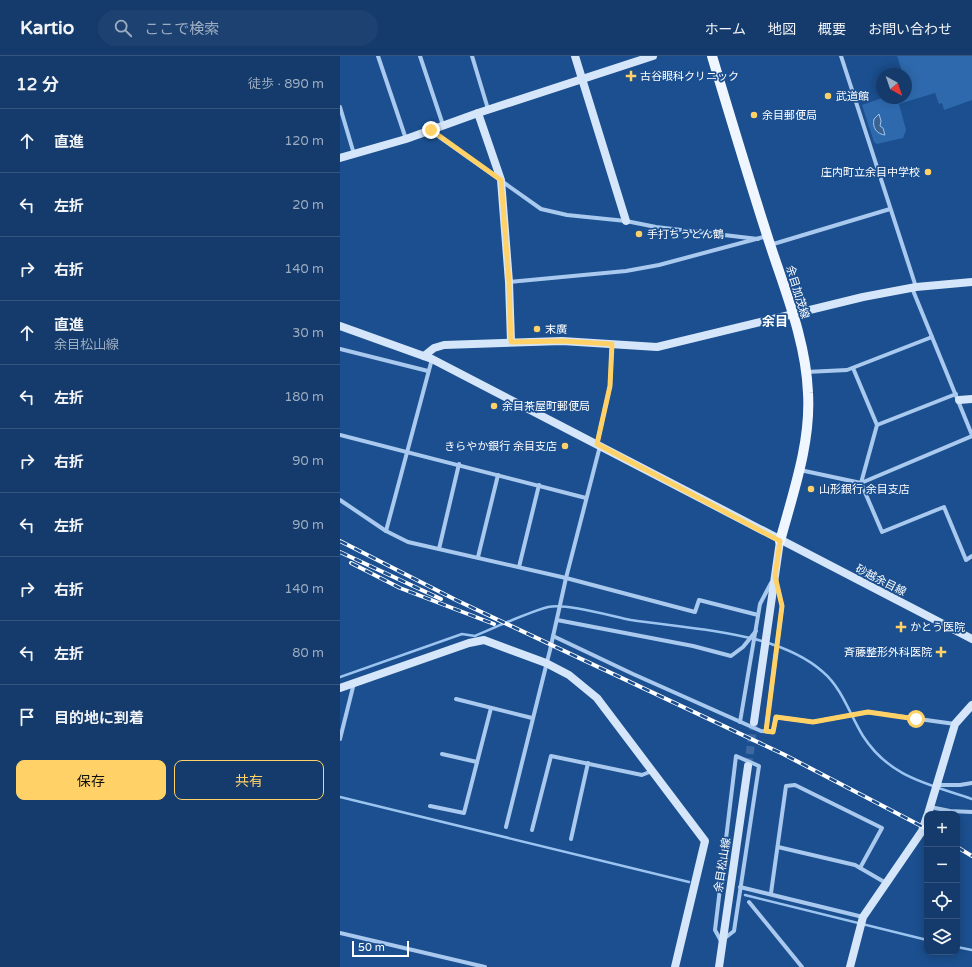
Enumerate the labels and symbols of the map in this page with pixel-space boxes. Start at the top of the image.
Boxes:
north arrow [876,68,912,104]
marker: 古谷眼科クリニック [625,70,637,82]
place label: 古谷眼科クリニック [640,70,739,83]
place label: 武道館 [836,90,869,103]
marker: 武道館 [823,91,833,101]
place label: 余目郵便局 [762,109,817,122]
marker: 余目郵便局 [749,110,759,120]
route end [422,121,440,139]
place label: 庄内町立余目中学校 [821,166,920,179]
marker: 庄内町立余目中学校 [923,167,933,177]
place label: 手打ちうどん鶴 [647,228,724,241]
marker: 手打ちうどん鶴 [634,229,644,239]
street label: 余目加茂線 [783,264,812,320]
district label: 余目 [762,314,788,330]
place label: 末廣 [545,323,567,336]
marker: 末廣 [532,324,542,334]
place label: 余目茶屋町郵便局 [502,400,590,413]
marker: 余目茶屋町郵便局 [489,401,499,411]
place label: きらやか銀行 余目支店 [444,440,557,453]
marker: きらやか銀行 余目支店 [560,441,570,451]
place label: 山形銀行 余目支店 [819,483,910,496]
marker: 山形銀行 余目支店 [806,484,816,494]
street label: 砂越余目線 [853,562,908,599]
marker: かとう医院 [895,621,907,633]
place label: かとう医院 [910,621,965,634]
place label: 斉藤整形外科医院 [844,646,932,659]
marker: 斉藤整形外科医院 [935,646,947,658]
route start [907,710,925,728]
street label: 余目松山線 [712,837,733,893]
scale bar [352,939,409,958]

